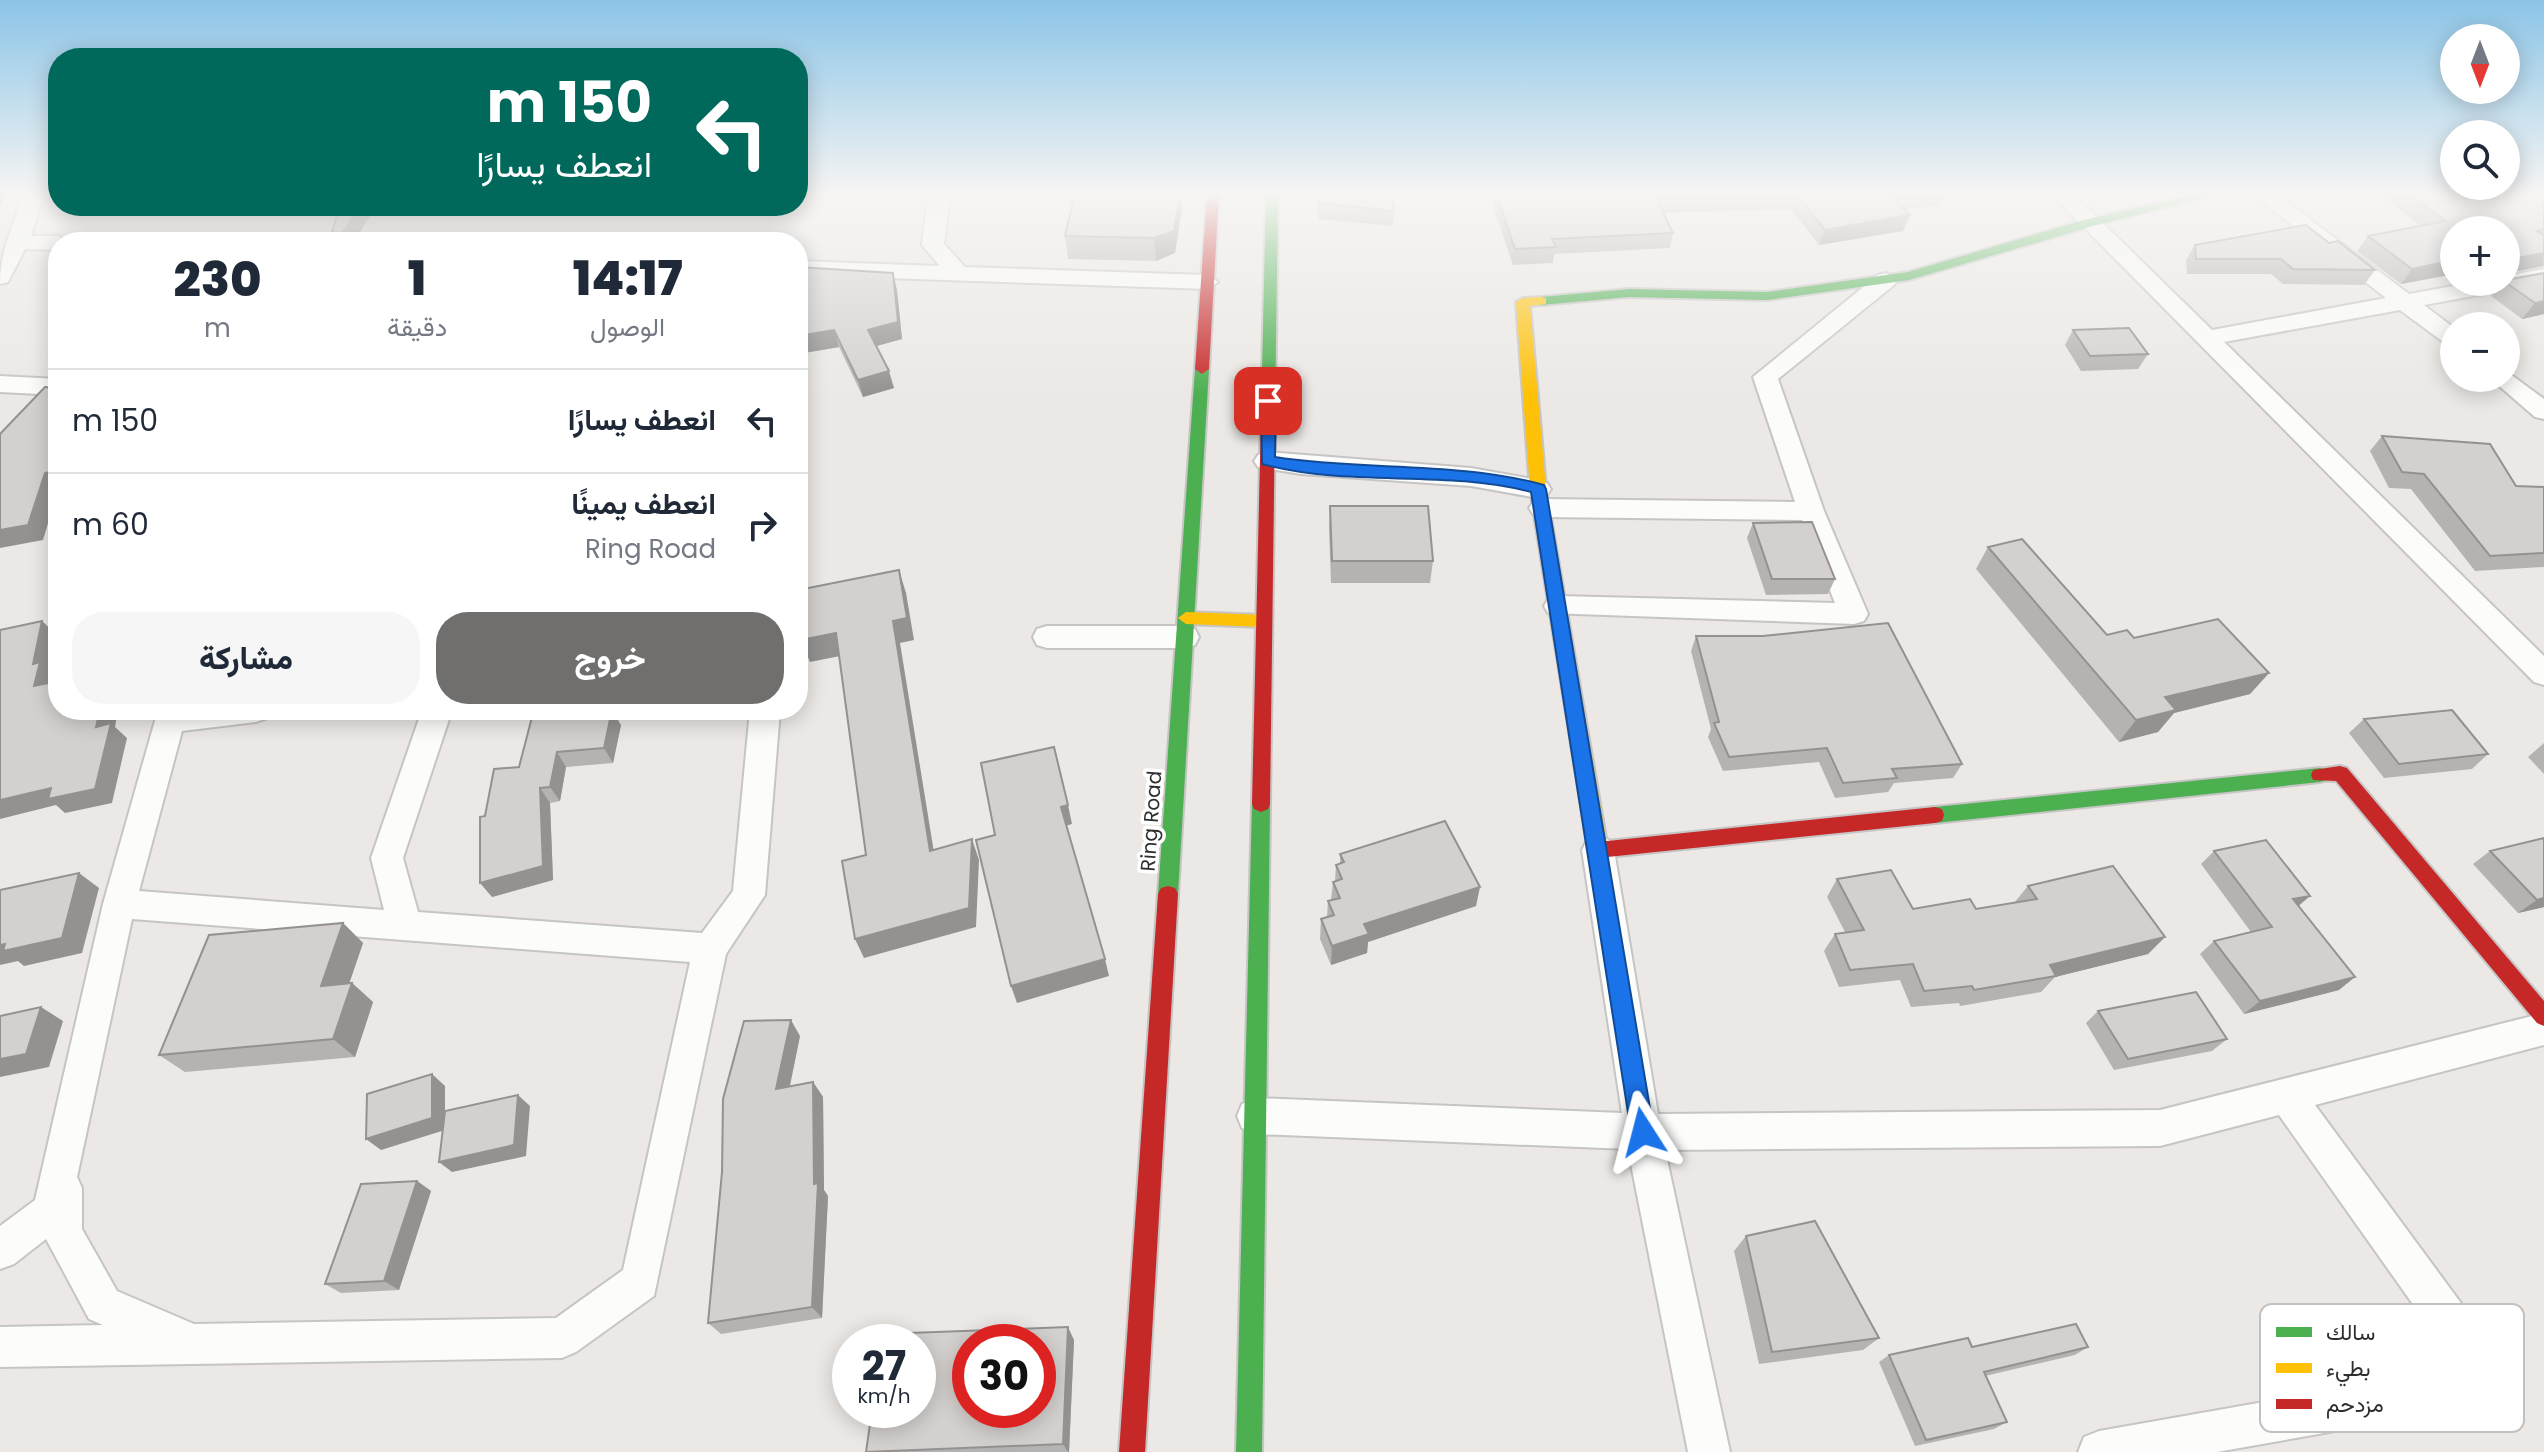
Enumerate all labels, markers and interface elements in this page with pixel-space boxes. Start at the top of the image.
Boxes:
north arrow [2440,24,2520,104]
map controls [2440,24,2520,392]
text: 150 m [487,63,652,142]
icon: left [680,80,784,184]
button: search [2440,120,2520,200]
text: انعطف يسارًا [476,139,652,190]
button: + [2440,216,2520,296]
text: 1 [408,245,426,312]
text: 14:17 [573,245,683,312]
text: 230 [173,246,262,313]
text: دقيقة [387,309,447,345]
text: الوصول [590,309,665,345]
text: m [204,310,231,346]
button: − [2440,312,2520,392]
pin [1234,367,1302,435]
icon: arrive [1246,379,1290,423]
text: انعطف يسارًا [568,398,716,441]
text: 150 m [72,399,158,442]
icon: left [740,399,784,443]
text: انعطف يمينًا [571,482,716,525]
text: 60 m [72,503,149,546]
icon: right [740,503,784,547]
text: Ring Road [585,531,716,567]
button: مشاركة [72,612,420,704]
button: خروج [436,612,784,704]
street label: Ring Road [1134,770,1168,872]
position arrow [1601,1090,1685,1174]
legend [2260,1304,2524,1432]
text: سالك [2326,1317,2375,1348]
speed limit sign: 30 [952,1324,1056,1428]
text: 27 [862,1338,906,1394]
text: بطيء [2326,1353,2371,1387]
text: km/h [857,1382,911,1410]
text: مزدحم [2326,1389,2384,1420]

